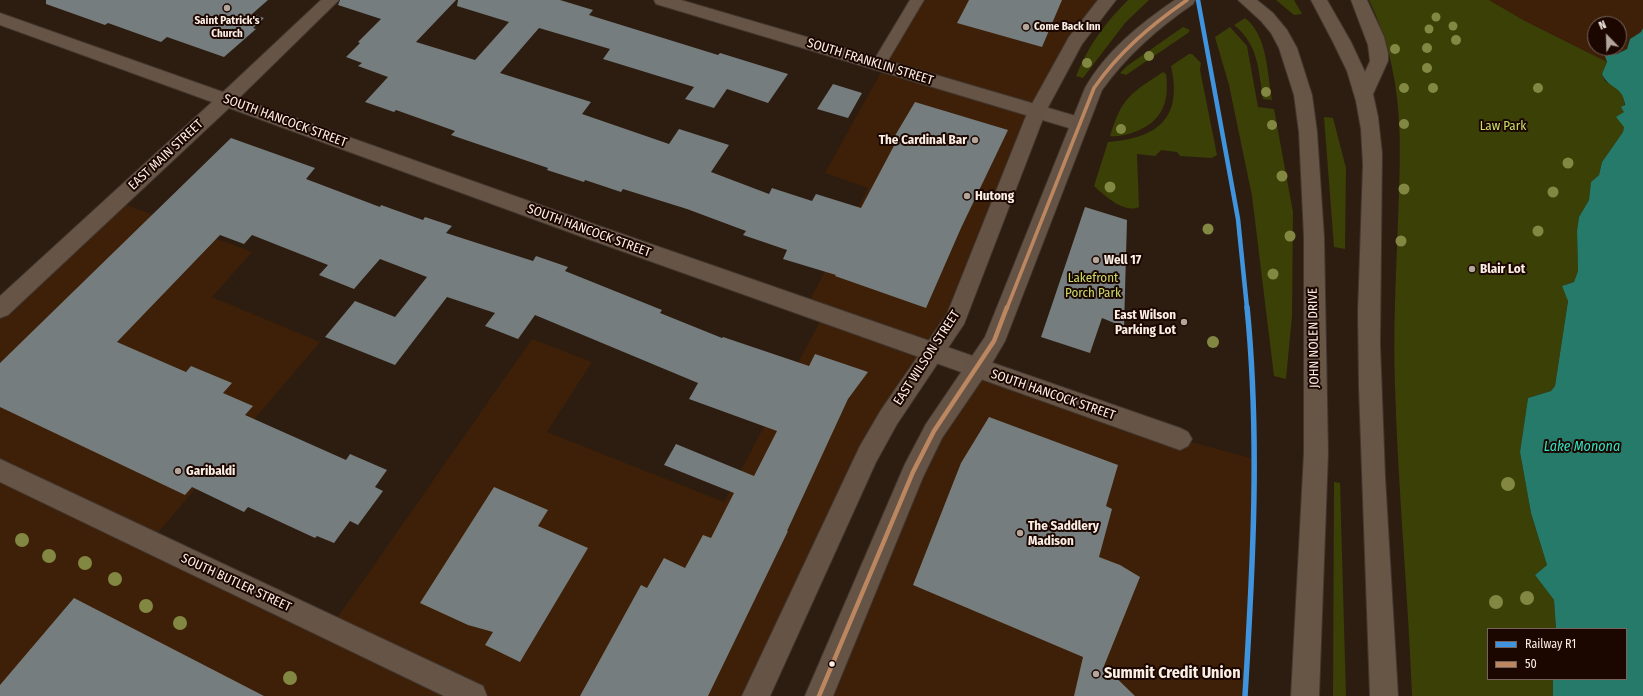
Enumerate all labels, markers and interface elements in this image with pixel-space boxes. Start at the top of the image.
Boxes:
marker: Saint Patrick's Church [222,3,232,13]
place label: Saint Patrick's Church [194,14,260,40]
north arrow [1587,16,1627,56]
text: N [1597,18,1608,33]
place label: Come Back Inn [1034,20,1100,34]
marker: Come Back Inn [1021,22,1031,32]
street label: SOUTH FRANKLIN STREET [805,35,935,89]
street label: SOUTH HANCOCK STREET [221,91,349,151]
street label: EAST MAIN STREET [126,117,206,193]
park label: Law Park [1480,118,1526,134]
place label: The Cardinal Bar [879,132,967,148]
marker: The Cardinal Bar [970,135,980,145]
place label: Hutong [975,188,1014,204]
marker: Hutong [962,191,972,201]
street label: SOUTH HANCOCK STREET [525,201,653,261]
place label: Well 17 [1104,252,1141,268]
marker: Well 17 [1091,255,1101,265]
place label: Blair Lot [1480,261,1525,277]
marker: Blair Lot [1467,264,1477,274]
park label: Lakefront Porch Park [1065,270,1121,301]
street label: JOHN NOLEN DRIVE [1305,288,1323,388]
place label: East Wilson Parking Lot [1114,307,1176,338]
street label: EAST WILSON STREET [891,308,963,408]
marker: East Wilson Parking Lot [1179,317,1189,327]
street label: SOUTH HANCOCK STREET [989,366,1117,424]
water label: Lake Monona [1544,439,1620,455]
place label: Garibaldi [186,463,235,479]
marker: Garibaldi [173,466,183,476]
place label: The Saddlery Madison [1028,518,1099,549]
marker: The Saddlery Madison [1015,528,1025,538]
street label: SOUTH BUTLER STREET [179,551,293,615]
legend [1487,628,1627,680]
text: Railway R1 [1525,637,1576,651]
text: 50 [1525,657,1537,671]
unlabelled marker [827,659,837,669]
place label: Summit Credit Union [1104,664,1241,684]
marker: Summit Credit Union [1091,669,1101,679]

